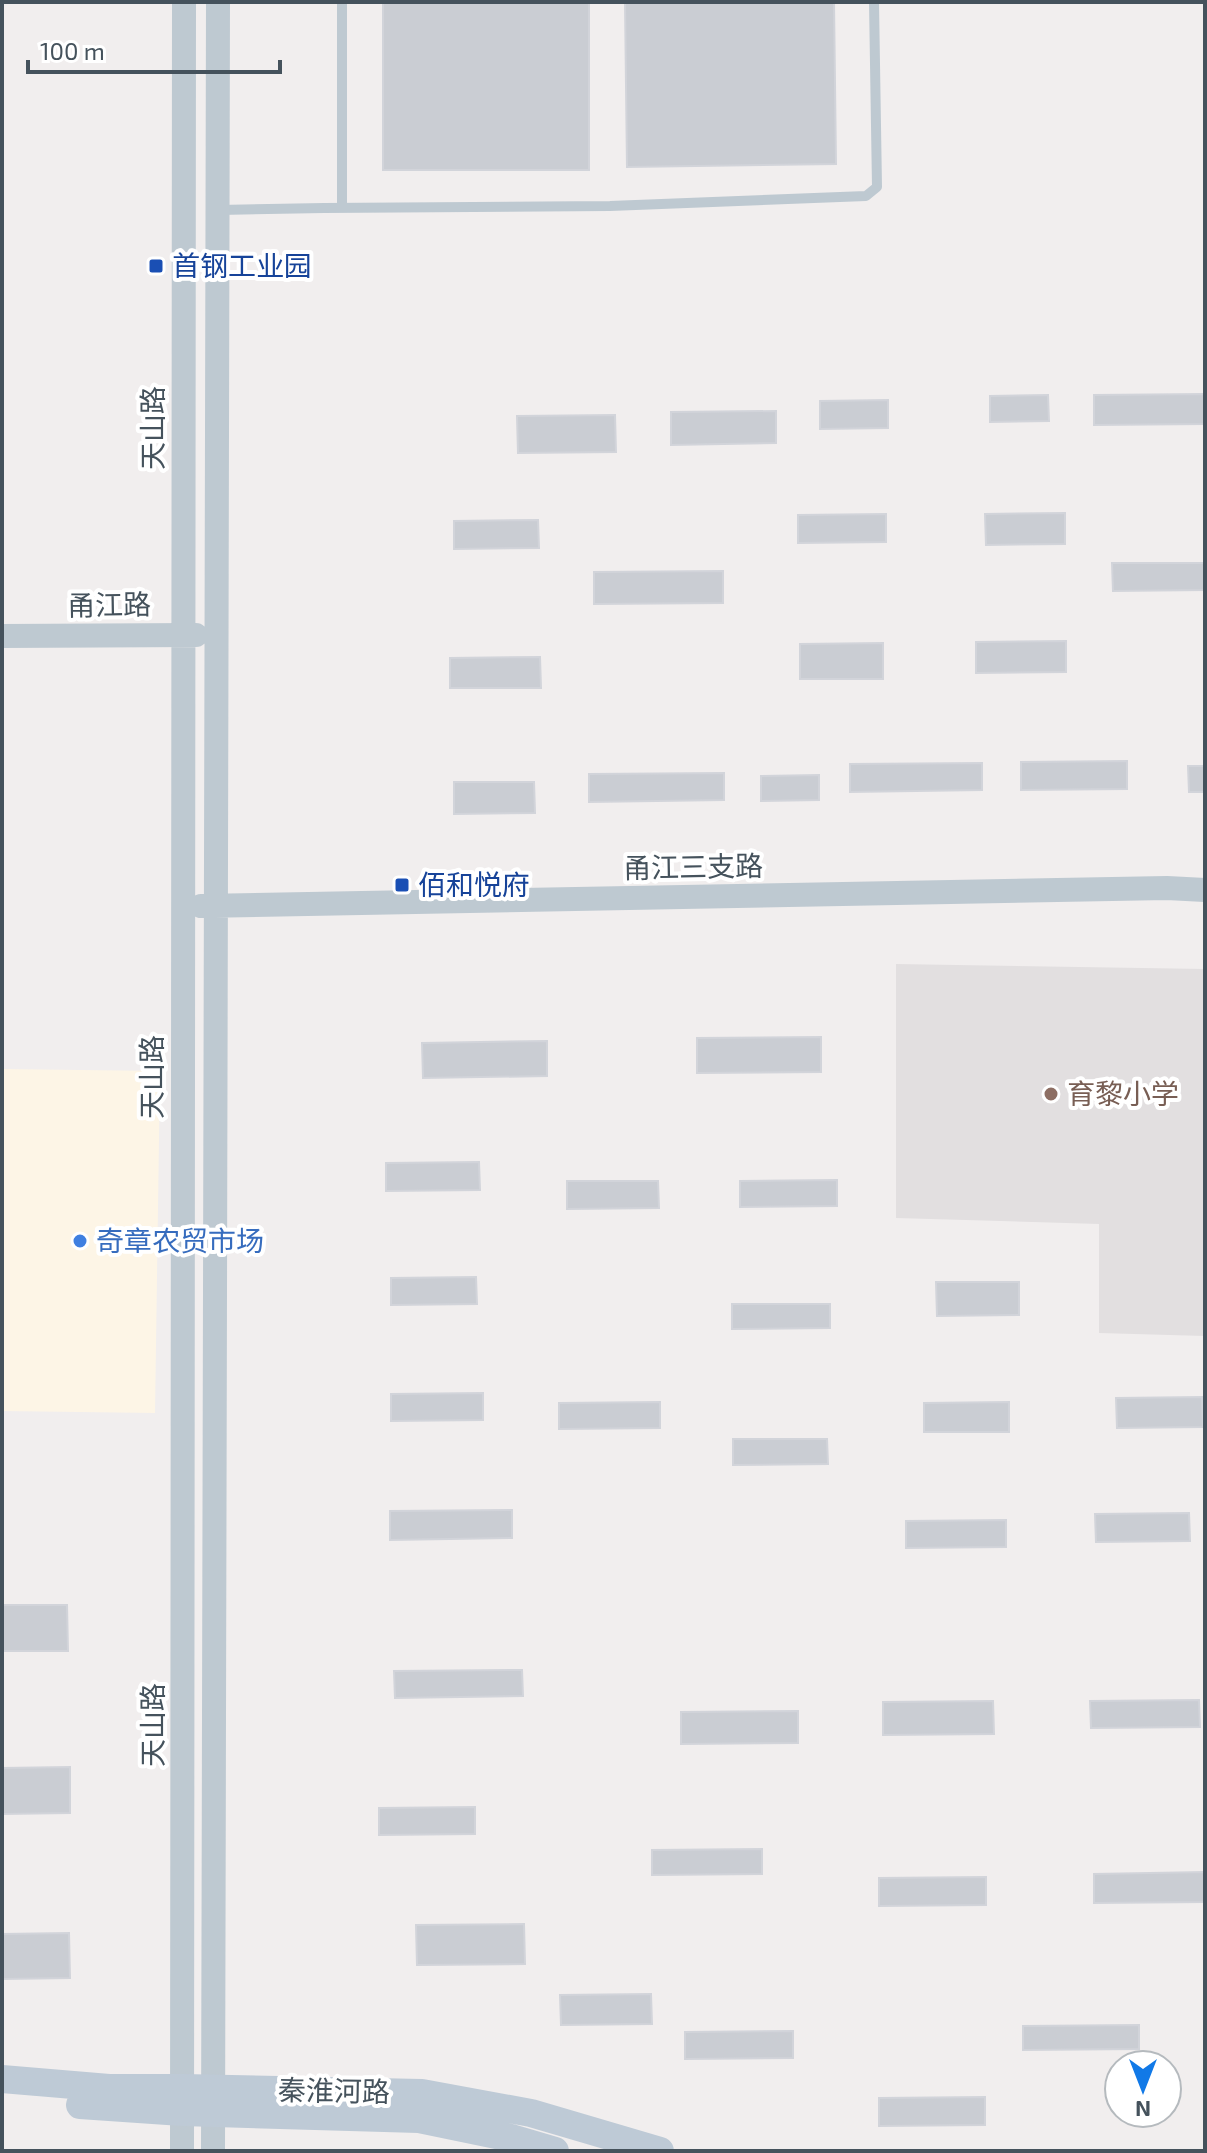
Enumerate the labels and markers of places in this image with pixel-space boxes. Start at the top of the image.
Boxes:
place label: 首钢工业园 [172,248,312,282]
marker: 首钢工业园 [147,257,165,275]
place label: 佰和悦府 [418,867,530,901]
marker: 佰和悦府 [393,876,411,894]
place label: 育黎小学 [1067,1076,1179,1110]
marker: 育黎小学 [1042,1085,1060,1103]
place label: 奇章农贸市场 [96,1223,264,1257]
marker: 奇章农贸市场 [71,1232,89,1250]

